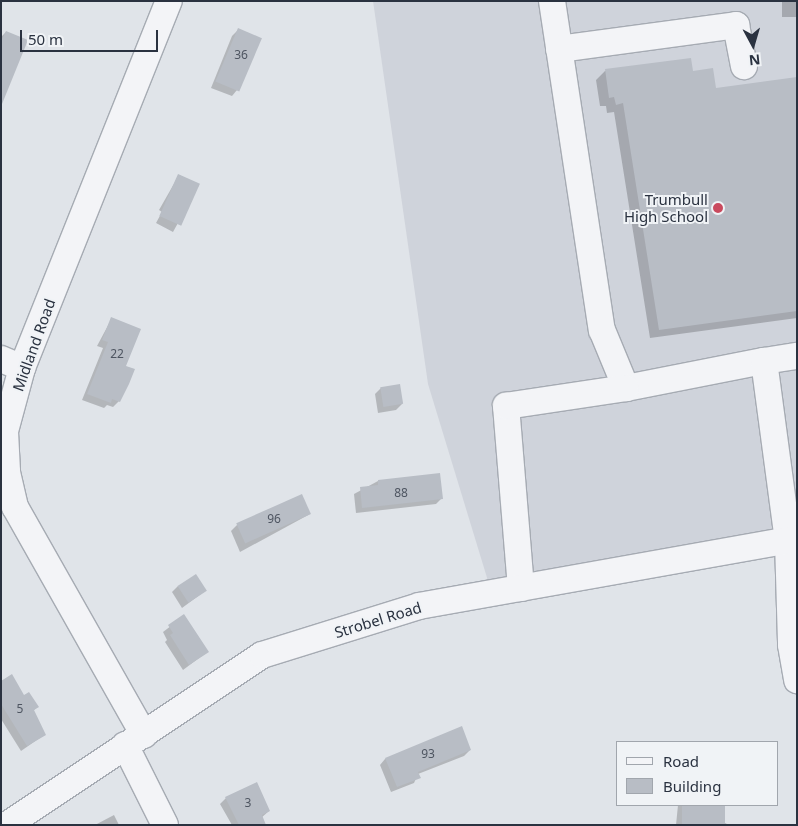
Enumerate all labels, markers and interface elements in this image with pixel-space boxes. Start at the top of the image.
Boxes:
scale bar [22,20,160,52]
north arrow [728,20,778,70]
text: 50 m [28,29,63,49]
house number: 36 [234,48,248,62]
text: N [748,50,761,70]
place label: Trumbull High School [624,190,708,225]
marker: Trumbull High School [712,202,724,214]
street label: Midland Road [9,296,59,394]
house number: 22 [110,347,124,361]
house number: 88 [394,486,408,500]
house number: 96 [267,512,281,526]
street label: Strobel Road [332,598,424,642]
house number: 5 [17,702,23,716]
legend [616,741,778,806]
house number: 93 [421,747,435,761]
text: Road [663,751,699,771]
text: Building [663,776,721,796]
house number: 3 [245,796,251,810]

